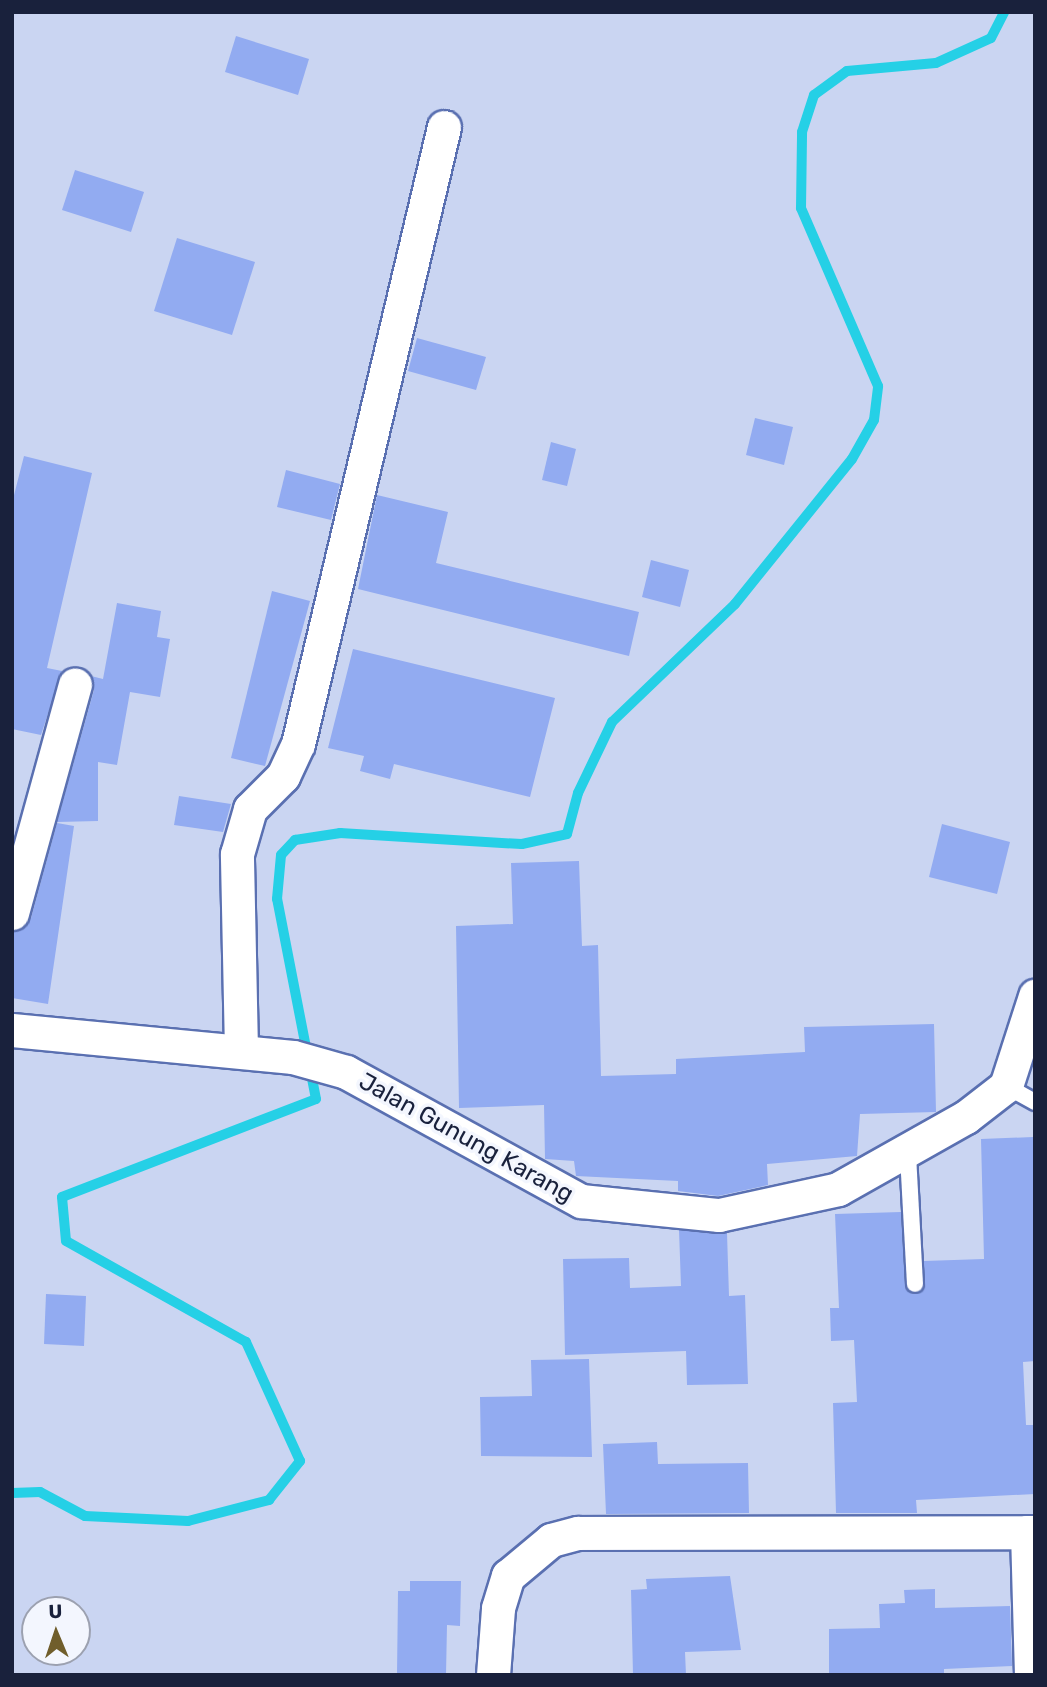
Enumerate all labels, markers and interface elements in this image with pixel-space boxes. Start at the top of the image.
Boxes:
street label: Jalan Gunung Karang [354,1067,578,1209]
north arrow [21,1596,91,1666]
text: U [48,1600,63,1623]

